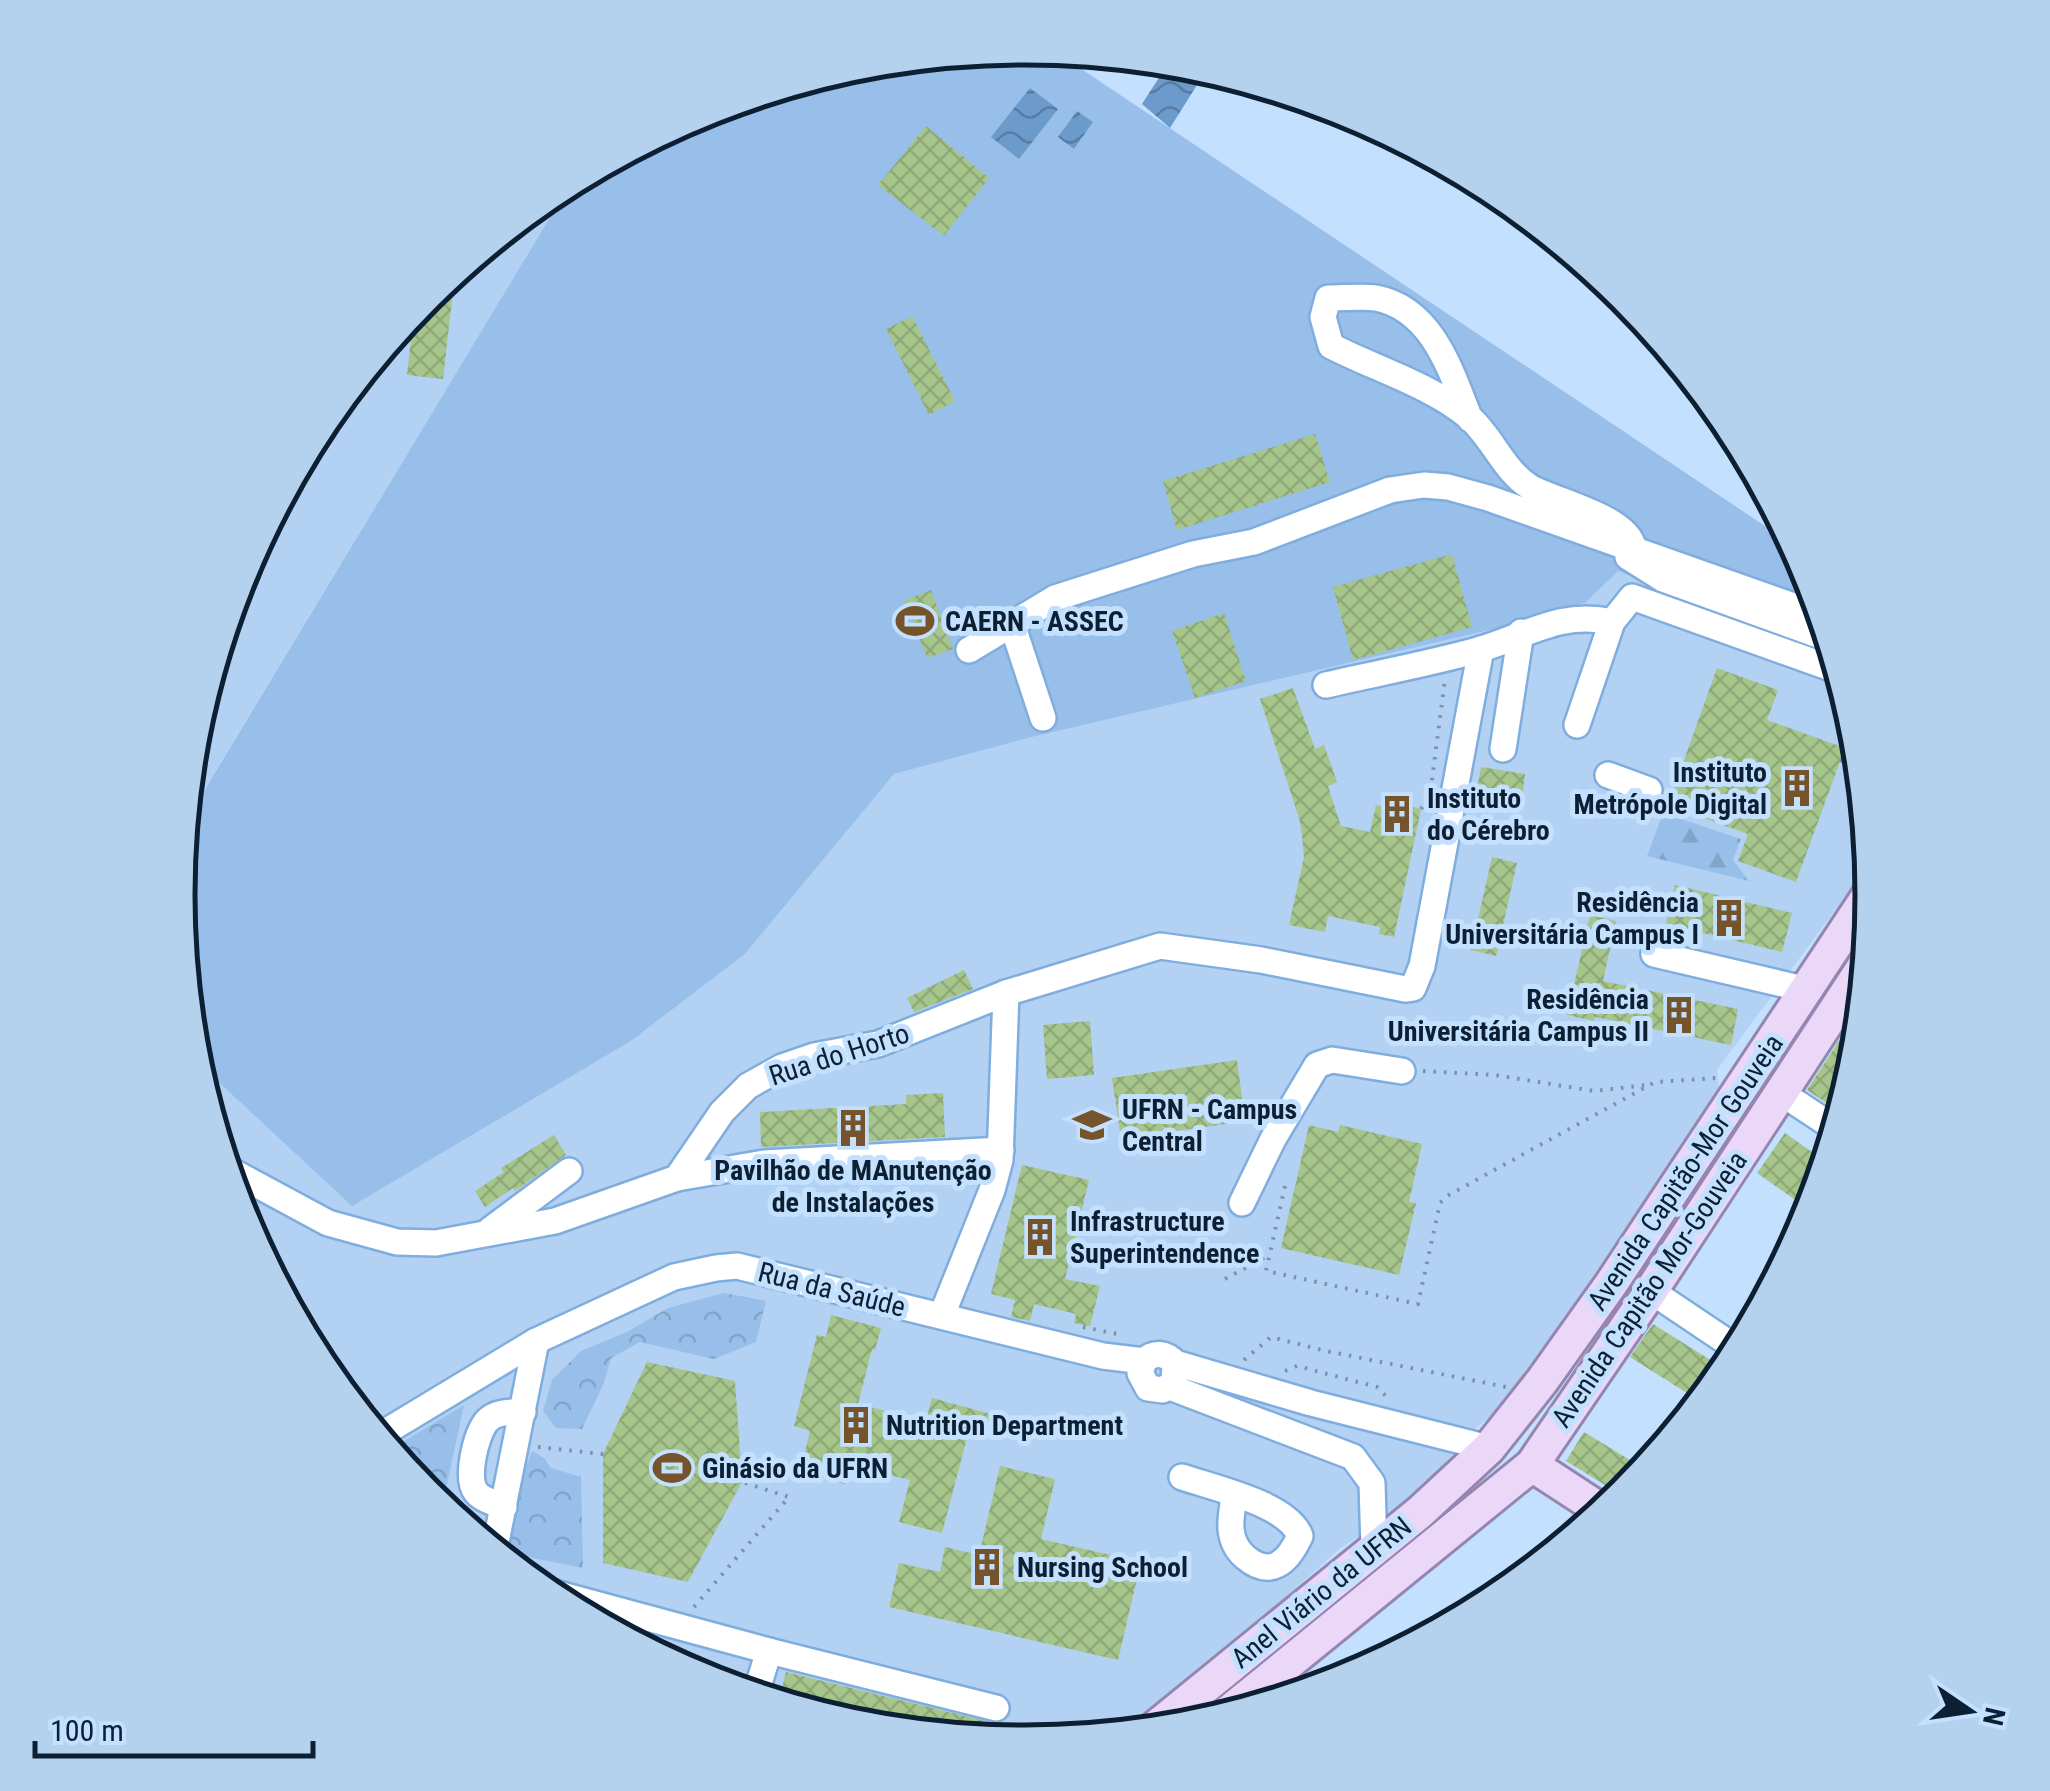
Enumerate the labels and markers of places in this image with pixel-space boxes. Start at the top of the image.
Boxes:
sports icon: CAERN - ASSEC [894,600,936,642]
place label: CAERN - ASSEC [945,605,1124,638]
place label: Instituto Metrópole Digital [1574,756,1767,821]
building icon: Instituto Metrópole Digital [1776,767,1818,809]
place label: Instituto do Cérebro [1427,782,1550,847]
building icon: Instituto do Cérebro [1376,793,1418,835]
place label: Residência Universitária Campus I [1445,886,1699,951]
building icon: Residência Universitária Campus I [1708,897,1750,939]
place label: Residência Universitária Campus II [1388,983,1649,1048]
building icon: Residência Universitária Campus II [1658,994,1700,1036]
place label: UFRN - Campus Central [1122,1093,1297,1158]
school or university icon: UFRN - Campus Central [1071,1104,1113,1146]
building icon: Pavilhão de MAnutenção de Instalações [832,1107,874,1149]
place label: Pavilhão de MAnutenção de Instalações [714,1154,992,1219]
place label: Infrastructure Superintendence [1070,1205,1259,1270]
building icon: Infrastructure Superintendence [1019,1216,1061,1258]
building icon: Nutrition Department [835,1404,877,1446]
place label: Nutrition Department [886,1409,1123,1442]
sports icon: Ginásio da UFRN [651,1447,693,1489]
place label: Ginásio da UFRN [702,1452,888,1485]
building icon: Nursing School [966,1546,1008,1588]
place label: Nursing School [1017,1551,1188,1584]

